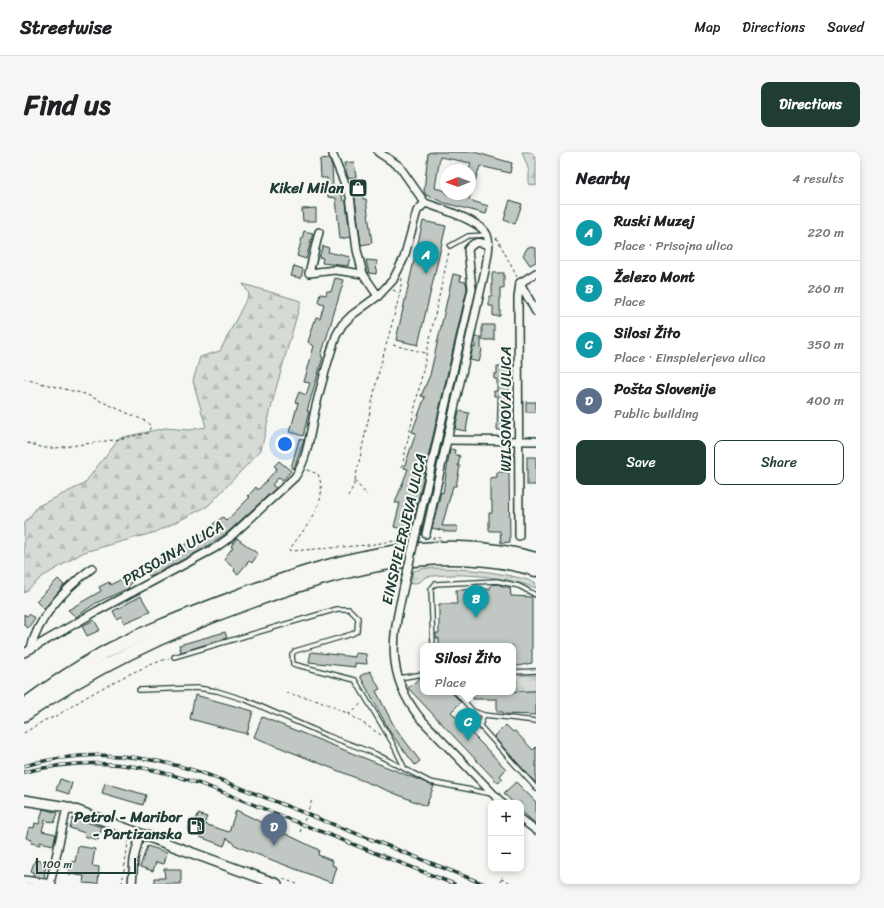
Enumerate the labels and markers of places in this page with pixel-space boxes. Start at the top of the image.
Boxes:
place label: Kikel Milan [269,175,345,201]
shop icon: Kikel Milan [347,177,369,199]
pin: A [413,241,439,274]
pin: B [463,585,489,618]
pin: C [455,708,481,741]
place label: Petrol - Maribor - Partizanska [74,804,184,847]
pin: D [261,813,287,846]
fuel station icon: Petrol - Maribor - Partizanska [185,815,207,837]

